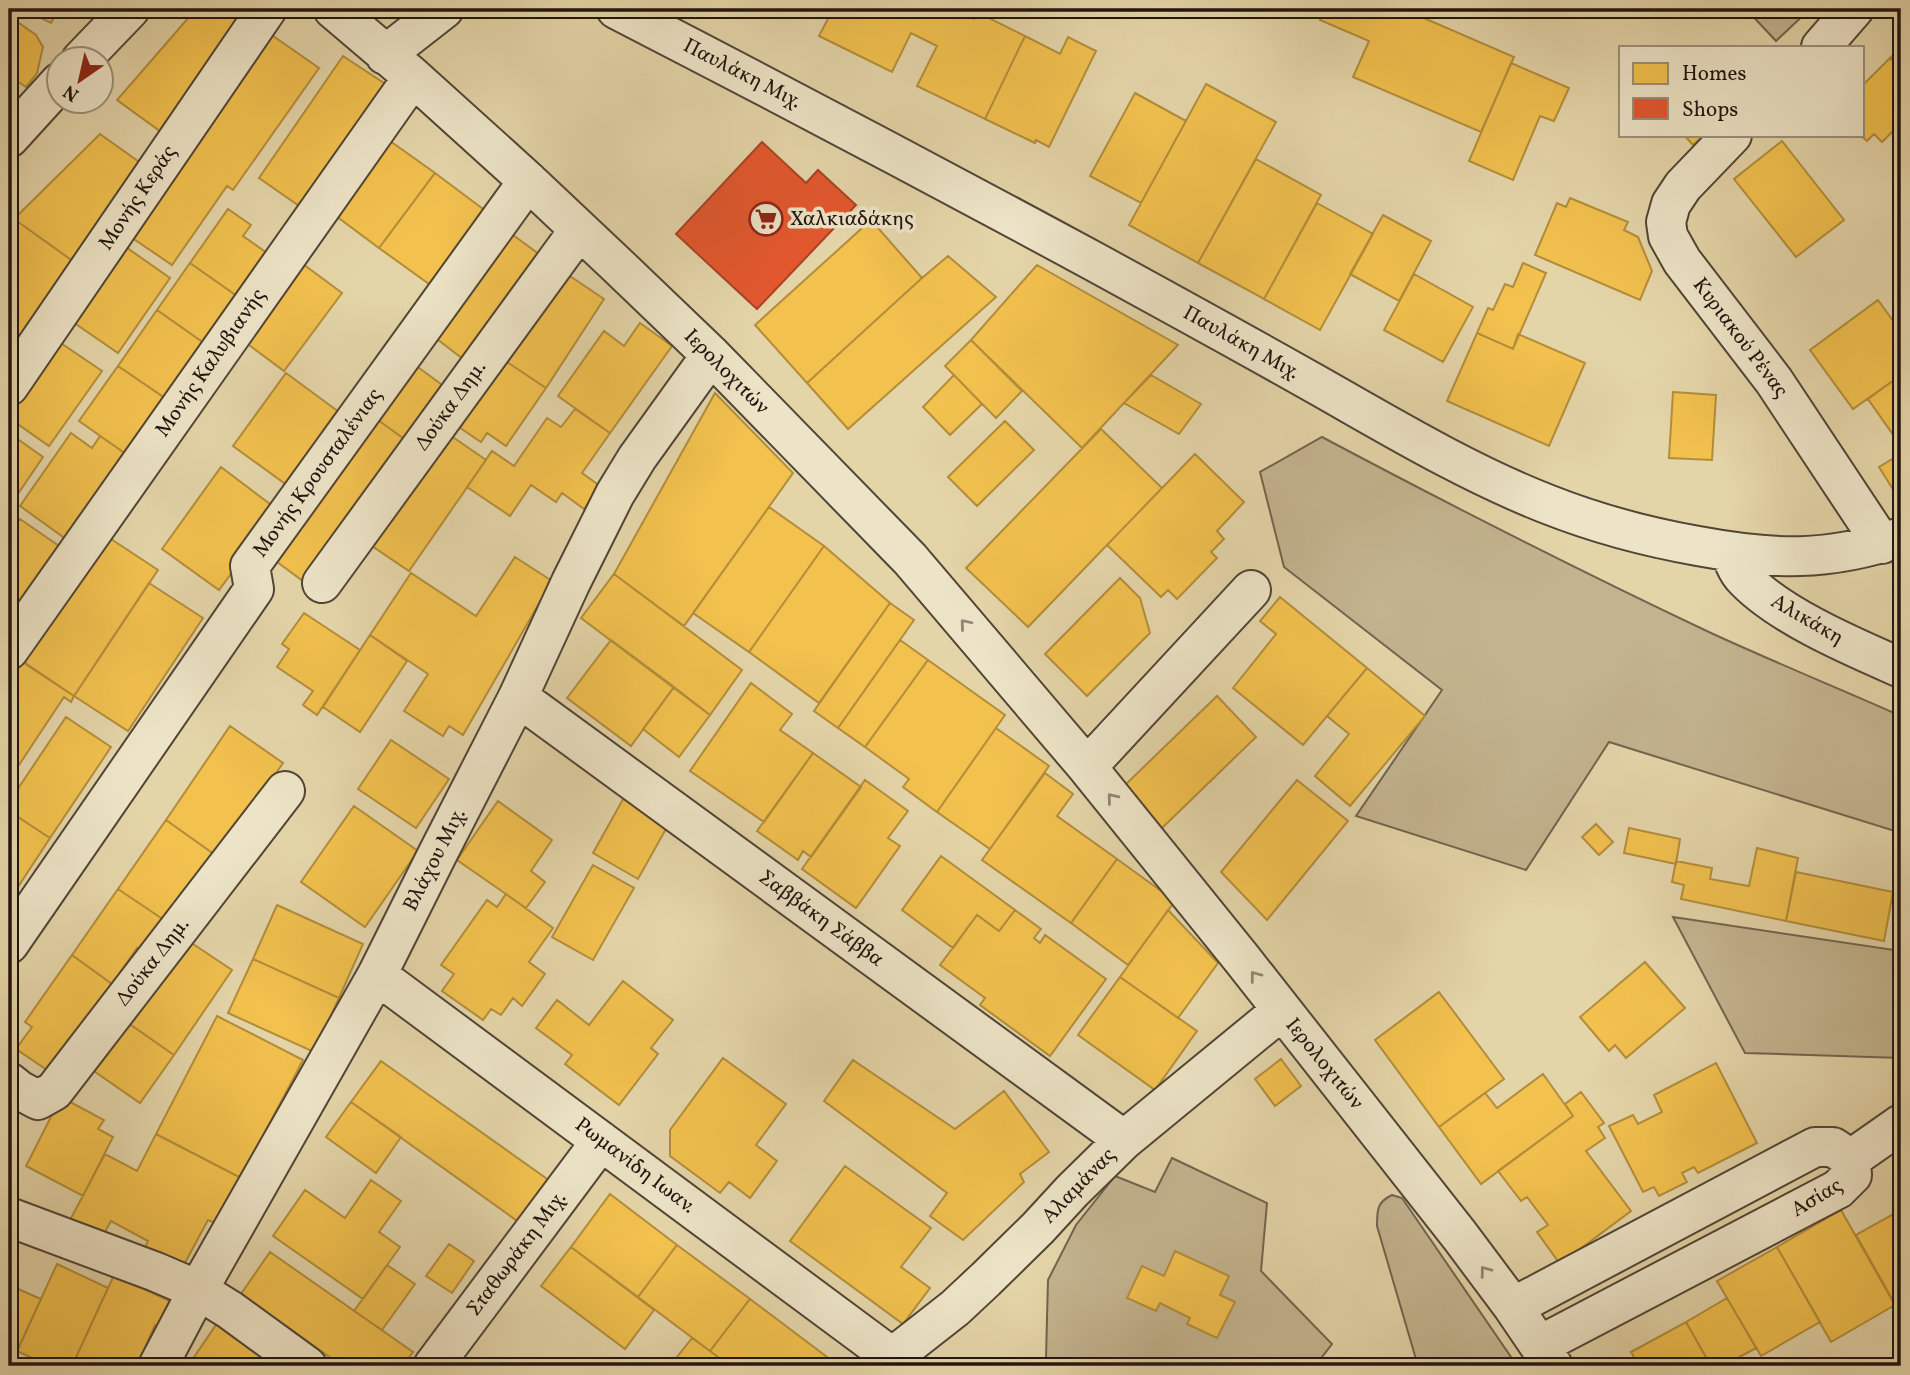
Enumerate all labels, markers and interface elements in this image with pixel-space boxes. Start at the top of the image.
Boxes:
street label: Παυλάκη Μιχ. [678,32,806,116]
north arrow [46,46,116,116]
legend [1619,46,1864,136]
text: Homes [1682,60,1747,89]
text: N [58,78,85,107]
text: Shops [1682,96,1738,125]
street label: Μονής Κεράς [92,140,184,256]
supermarket icon: Χαλκιαδάκης [747,200,785,238]
place label: Χαλκιαδάκης [790,205,914,234]
street label: Κυριακού Ρένας [1685,272,1795,404]
street label: Μονής Καλυβιανής [149,283,273,443]
street label: Παυλάκη Μιχ. [1177,299,1305,387]
street label: Ιερολοχιτών [677,323,775,421]
street label: Δούκα Δημ. [408,355,494,457]
street label: Μονής Κρουσταλένιας [247,382,389,564]
street label: Αλικάκη [1765,587,1849,653]
one-way arrow [961,620,974,632]
one-way arrow [1108,794,1120,807]
street label: Βλάχου Μιχ. [397,803,473,917]
street label: Σαββάκη Σάββα [752,864,890,975]
street label: Δούκα Δημ. [109,912,197,1012]
one-way arrow [1250,971,1263,983]
street label: Ιερολοχιτών [1278,1012,1370,1116]
street label: Ρωμανίδη Ιωαν. [569,1111,701,1221]
street label: Αλαμάνας [1035,1142,1123,1230]
street label: Ασίας [1786,1171,1848,1225]
street label: Σταθωράκη Μιχ. [460,1186,574,1322]
one-way arrow [1481,1266,1494,1278]

